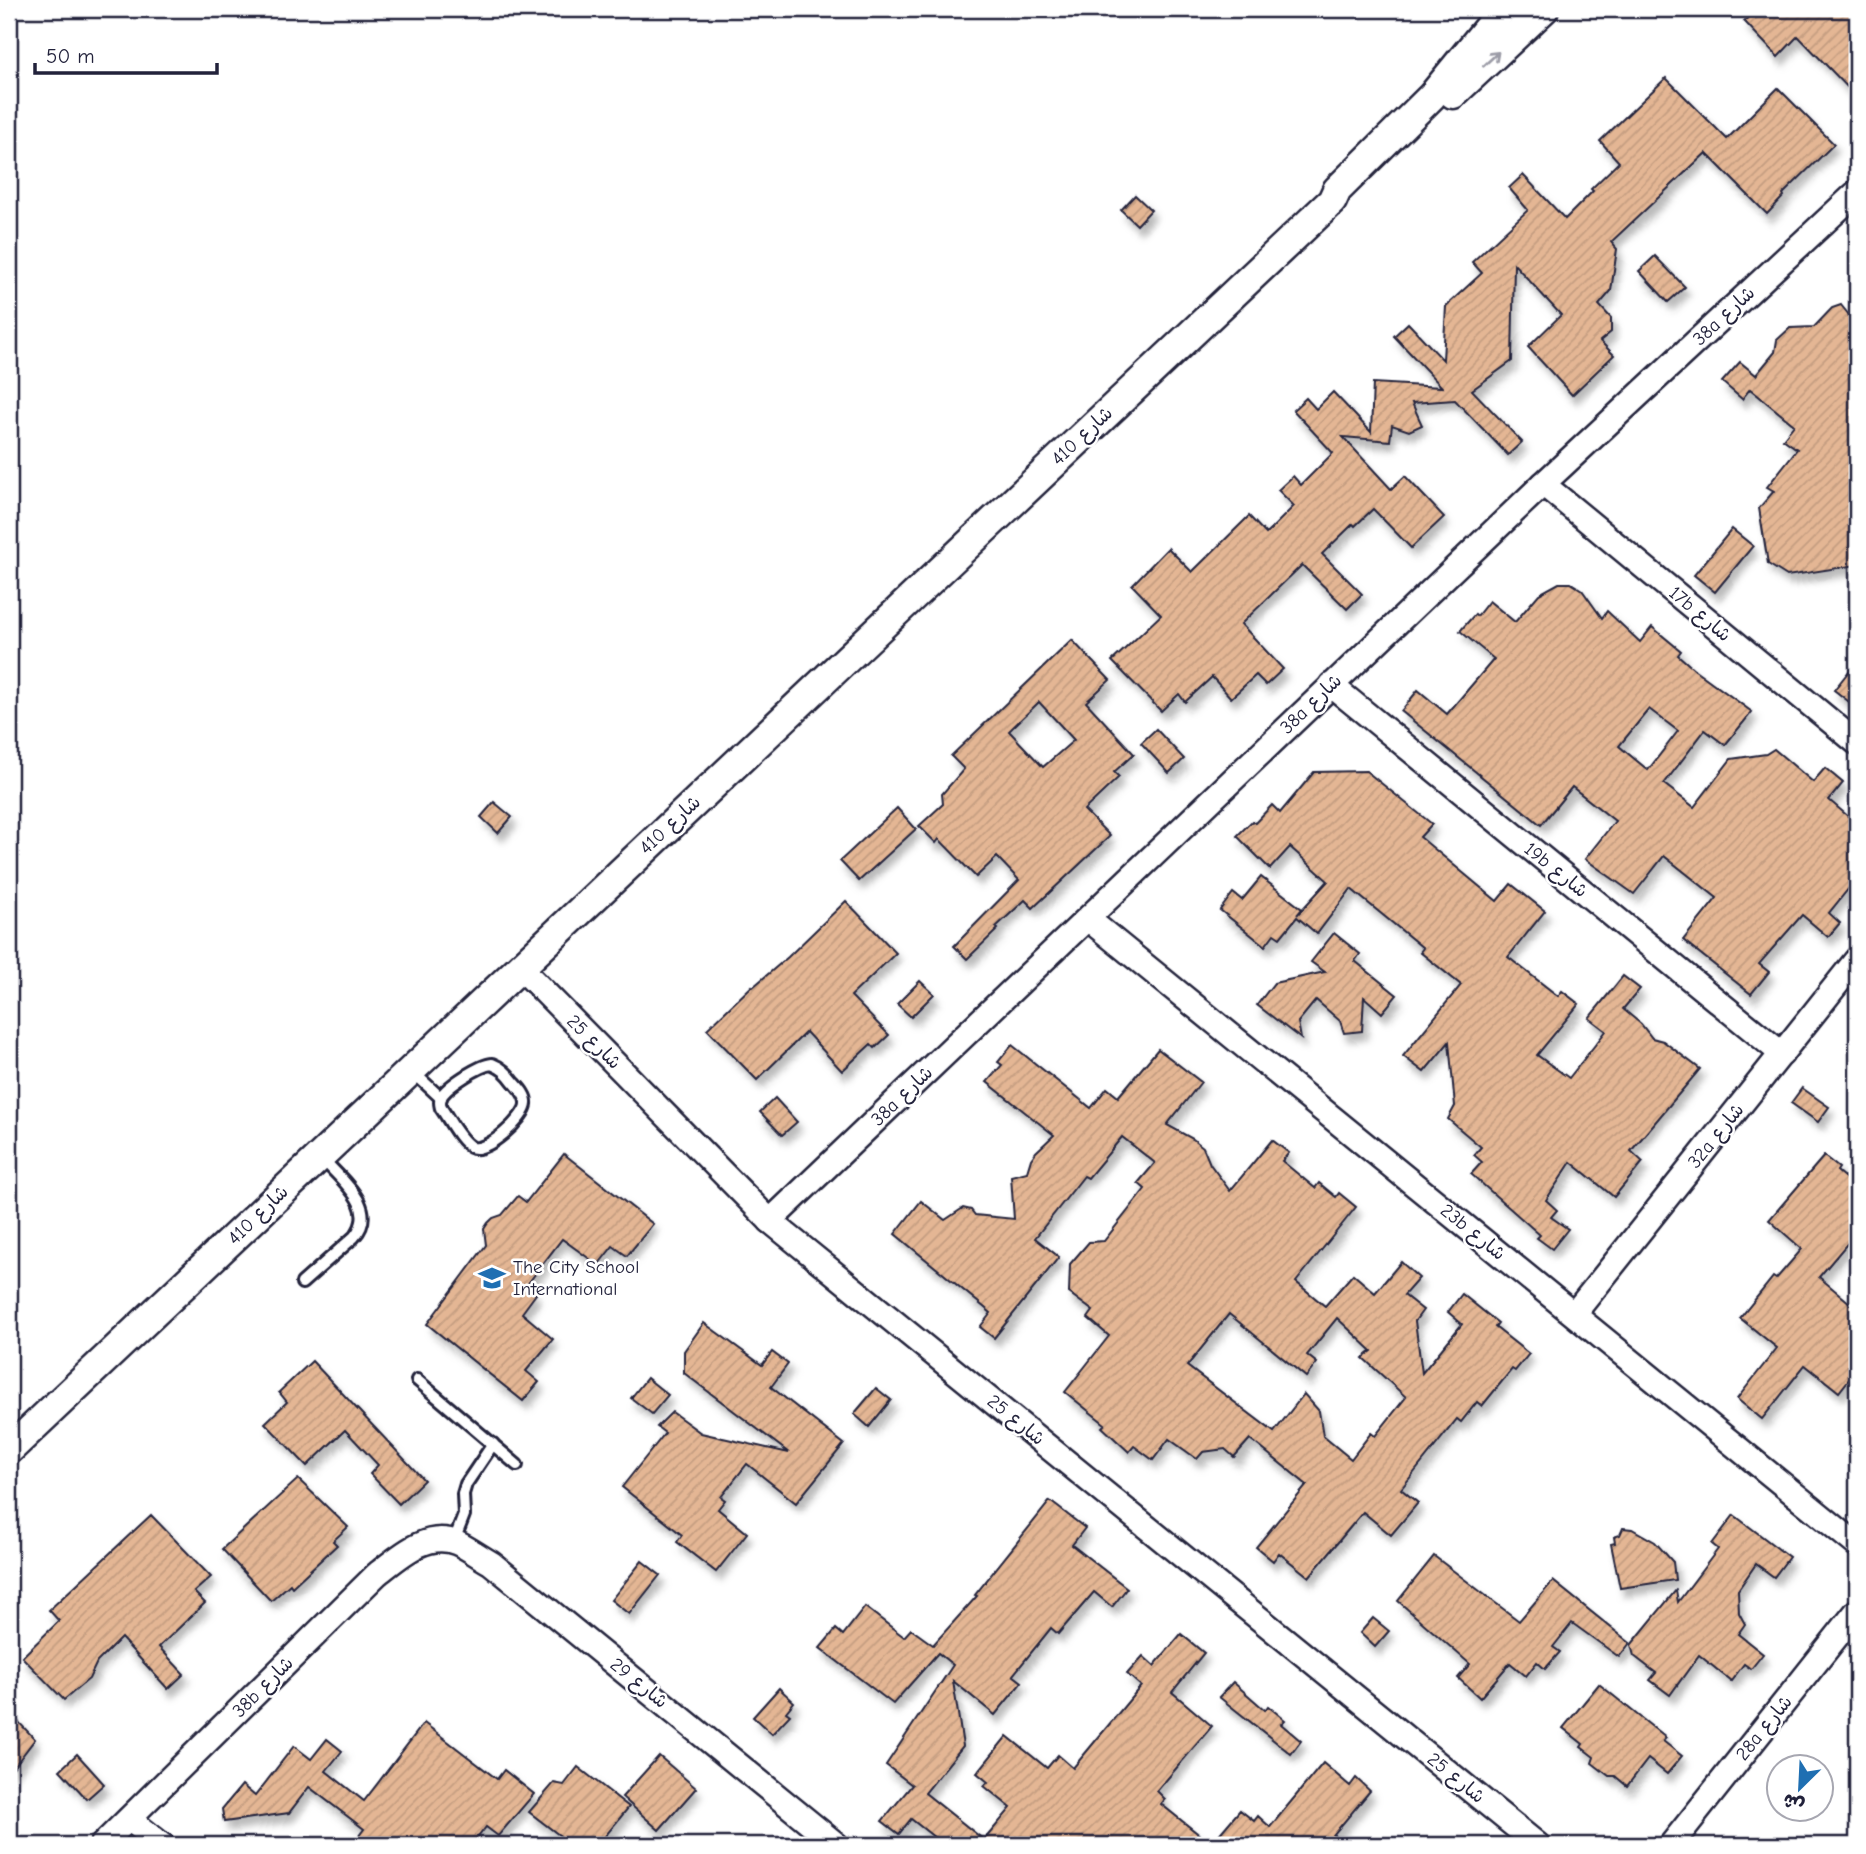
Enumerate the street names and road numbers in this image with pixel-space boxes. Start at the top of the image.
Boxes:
street label: 38a شارع [1688,282,1761,352]
street label: شارع 410 [1047,402,1119,471]
street label: 17b شارع [1663,582,1735,648]
street label: 38a شارع [1276,669,1348,740]
street label: شارع 410 [635,791,707,860]
street label: 19b شارع [1519,838,1592,904]
street label: شارع 25 [561,1010,626,1075]
street label: 38a شارع [867,1061,939,1132]
street label: 32a شارع [1683,1099,1750,1174]
street label: شارع 410 [223,1181,294,1251]
street label: 23b شارع [1435,1199,1510,1266]
street label: شارع 25 [982,1390,1049,1451]
street label: 38b شارع [228,1652,299,1723]
street label: شارع 29 [605,1653,672,1714]
street label: 28a شارع [1731,1691,1798,1766]
street label: شارع 25 [1422,1748,1489,1809]

